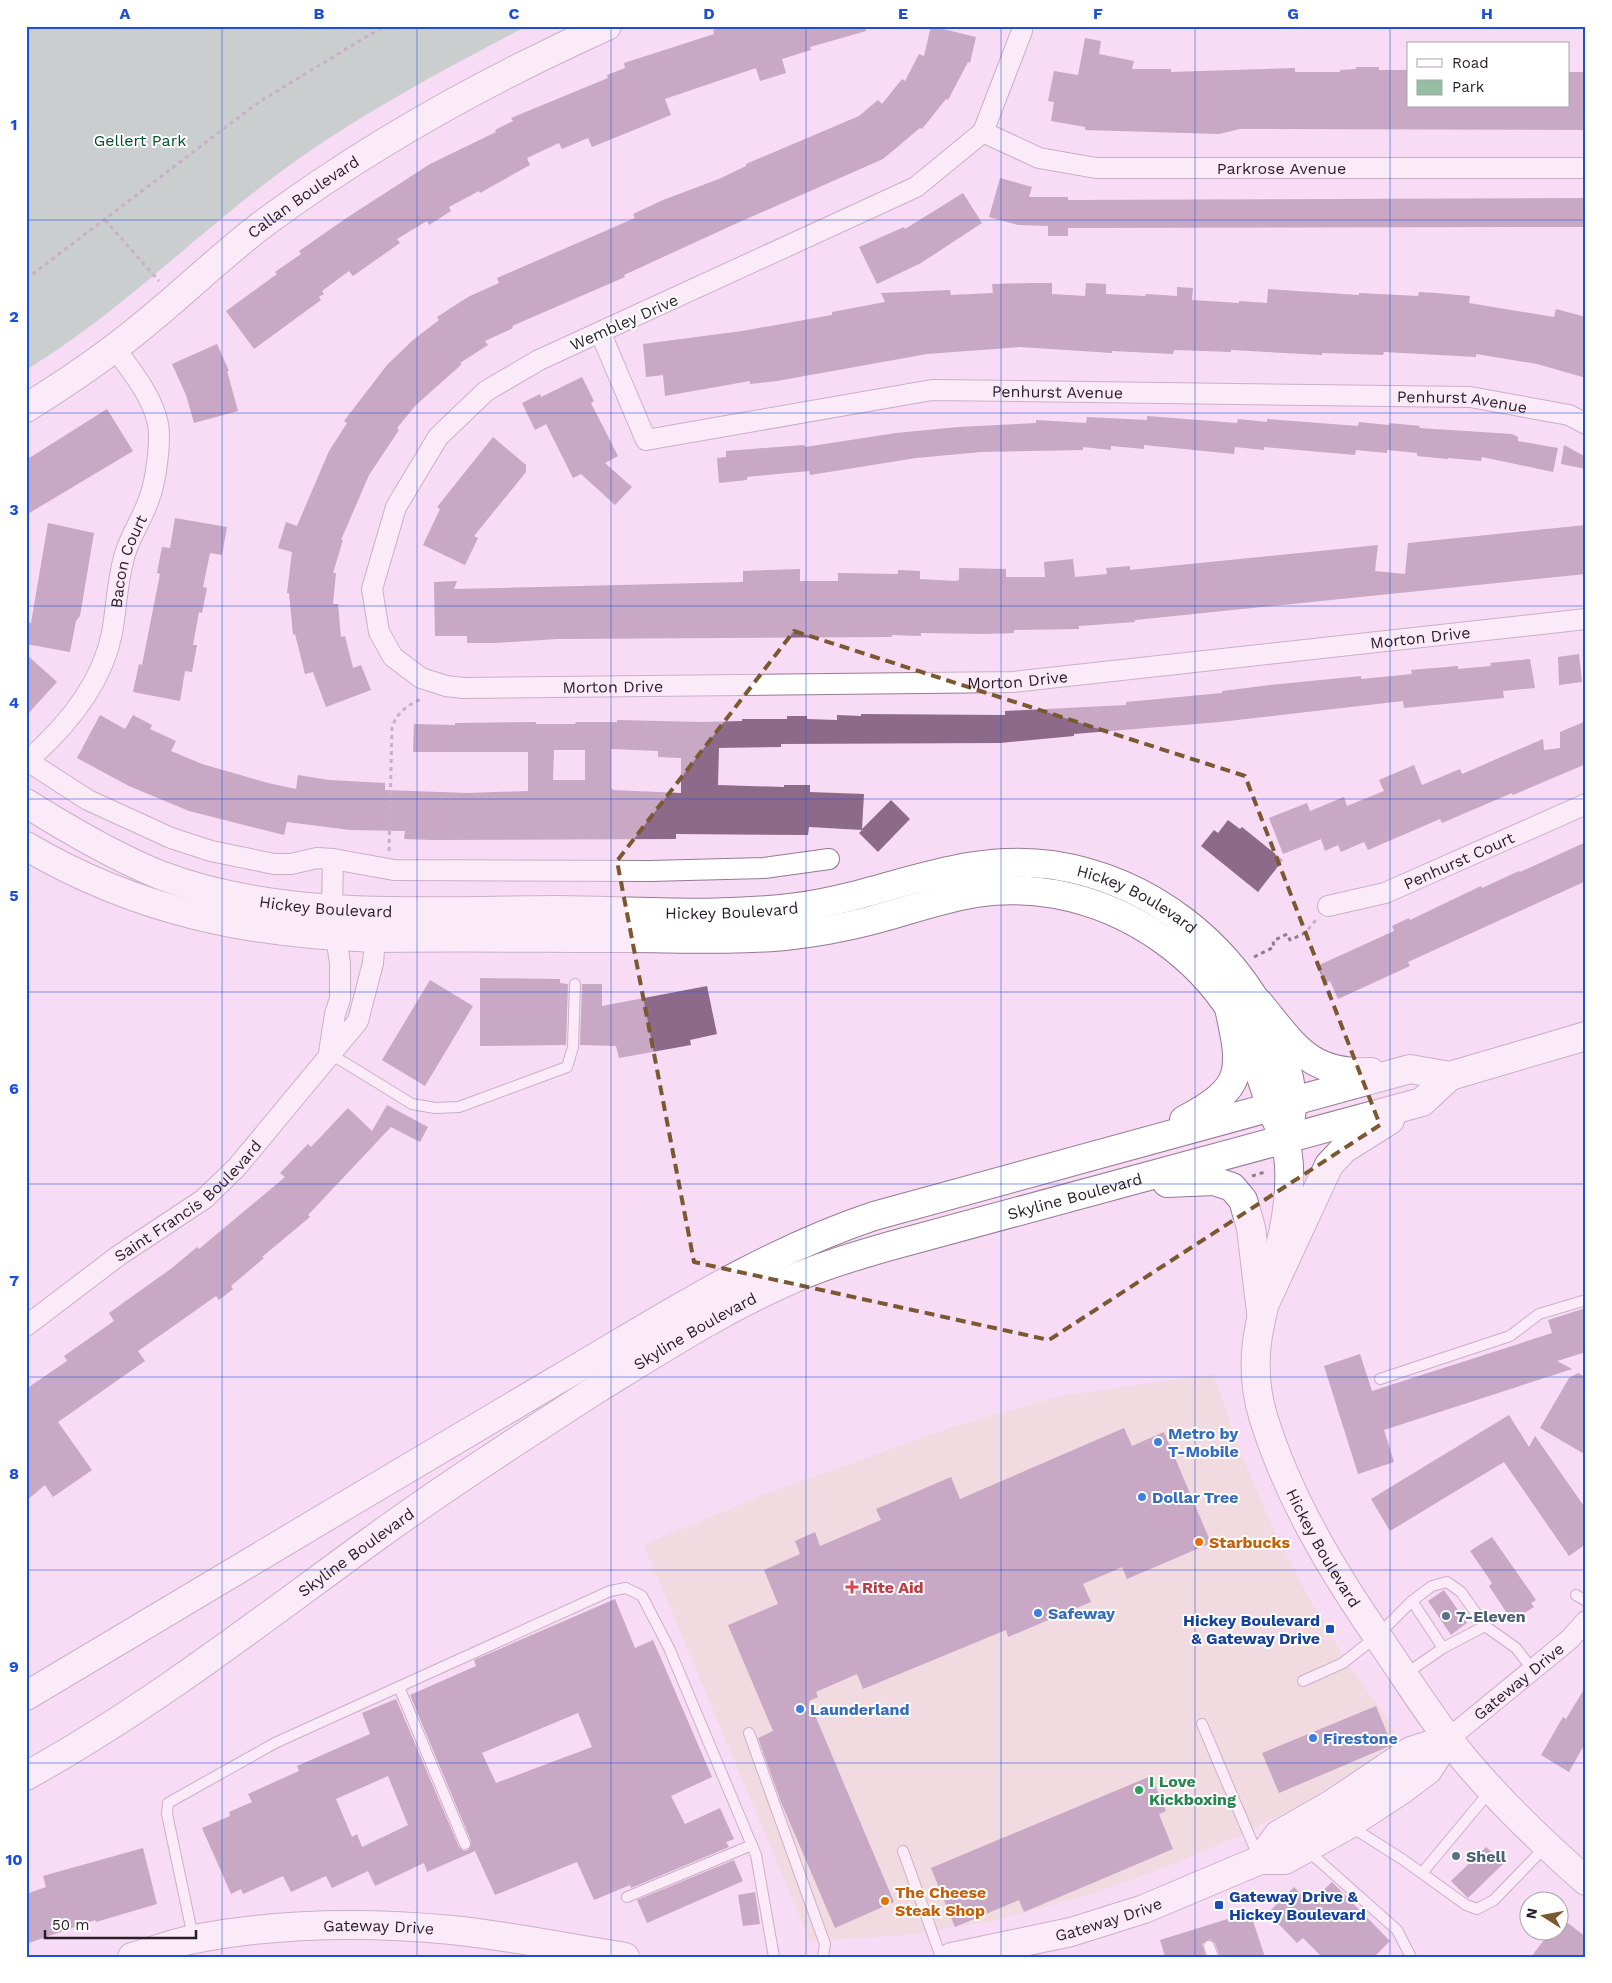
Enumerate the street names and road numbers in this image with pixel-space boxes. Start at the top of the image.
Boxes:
street label: Callan Boulevard [244,152,363,242]
street label: Parkrose Avenue [1217,159,1346,178]
street label: Wembley Drive [567,290,681,355]
street label: Penhurst Avenue [992,382,1123,402]
street label: Penhurst Avenue [1397,387,1529,417]
street label: Bacon Court [107,512,151,609]
street label: Morton Drive [1369,623,1471,653]
street label: Morton Drive [967,667,1069,692]
street label: Morton Drive [562,677,663,697]
street label: Penhurst Court [1401,828,1517,894]
street label: Hickey Boulevard [1075,861,1201,938]
street label: Hickey Boulevard [258,892,393,921]
street label: Hickey Boulevard [665,898,799,923]
street label: Saint Francis Boulevard [111,1136,265,1266]
street label: Skyline Boulevard [1005,1169,1144,1224]
street label: Skyline Boulevard [630,1289,760,1374]
street label: Hickey Boulevard [1282,1486,1364,1611]
street label: Skyline Boulevard [294,1504,418,1601]
street label: Gateway Drive [1470,1639,1568,1724]
street label: Gateway Drive [1053,1894,1165,1945]
street label: Gateway Drive [323,1916,435,1938]

